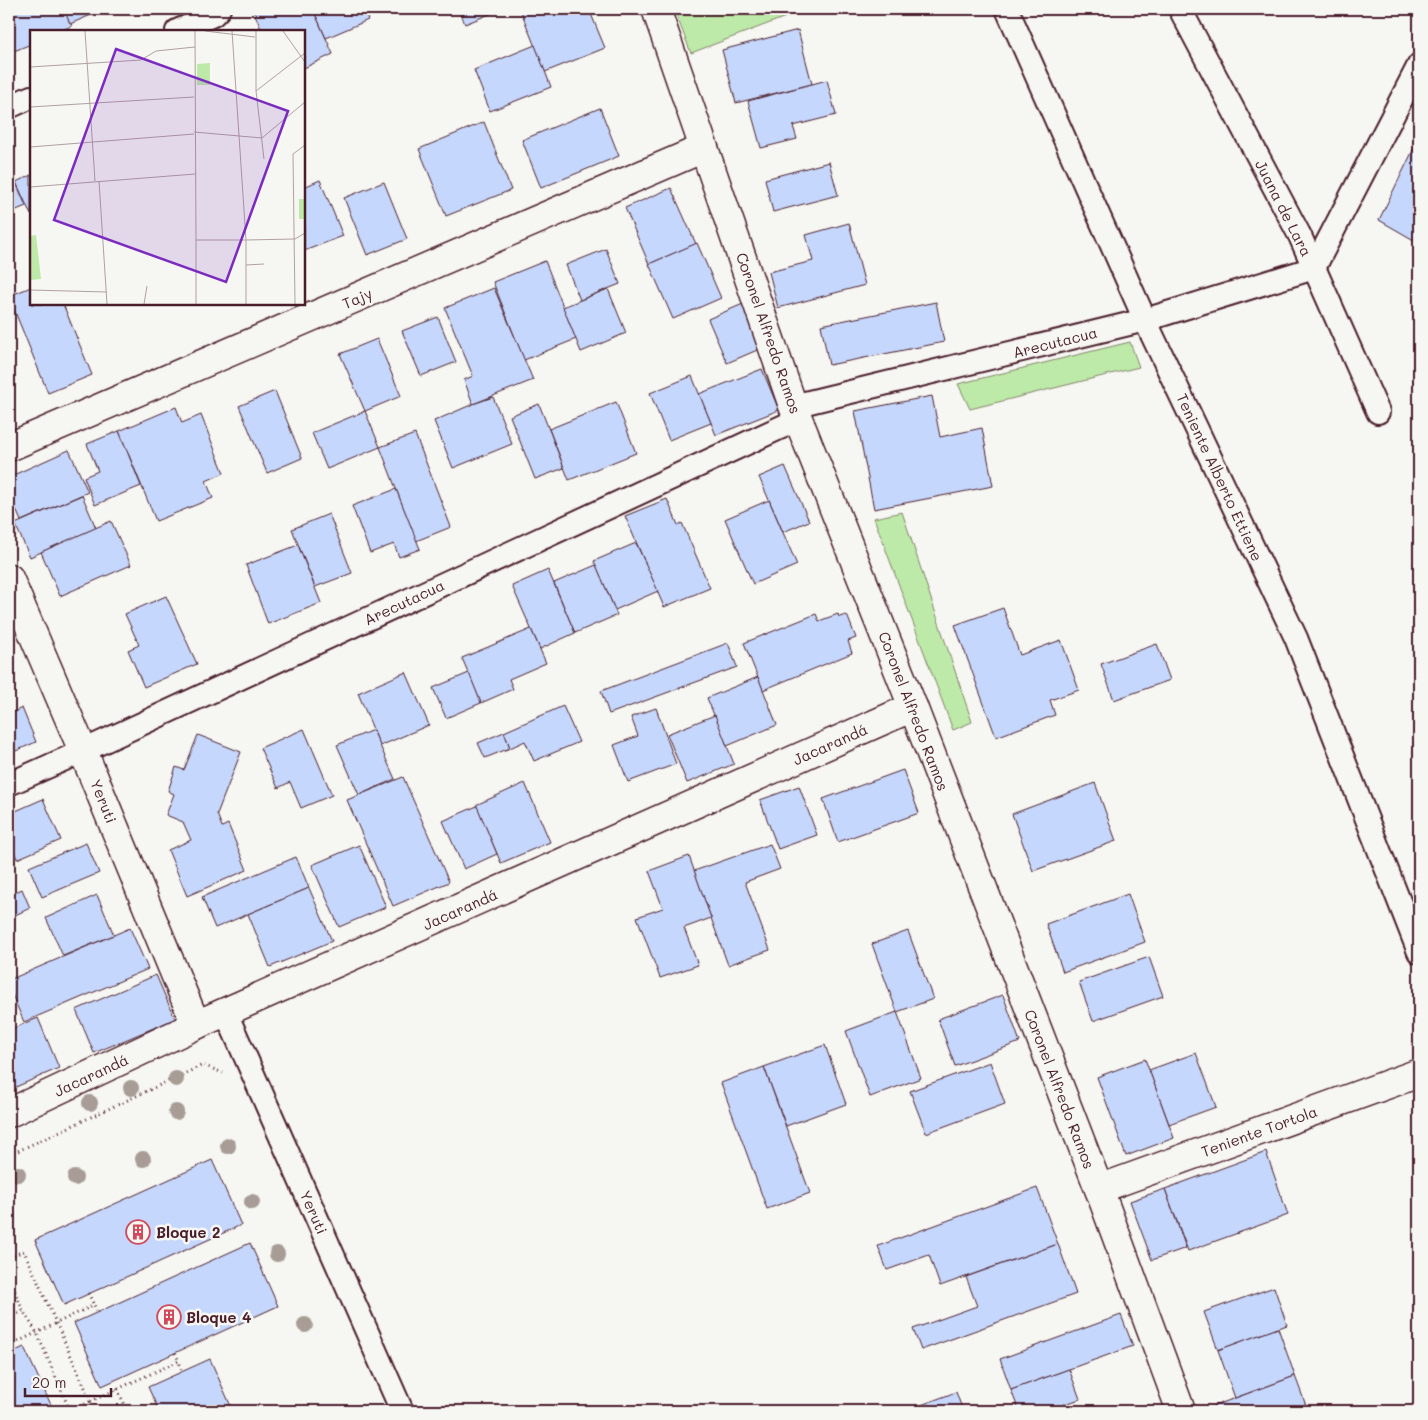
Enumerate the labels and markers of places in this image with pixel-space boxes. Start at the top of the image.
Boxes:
building icon: Bloque 2 [125,1219,151,1245]
place label: Bloque 2 [156,1222,220,1242]
building icon: Bloque 4 [156,1304,182,1330]
place label: Bloque 4 [186,1307,252,1327]

